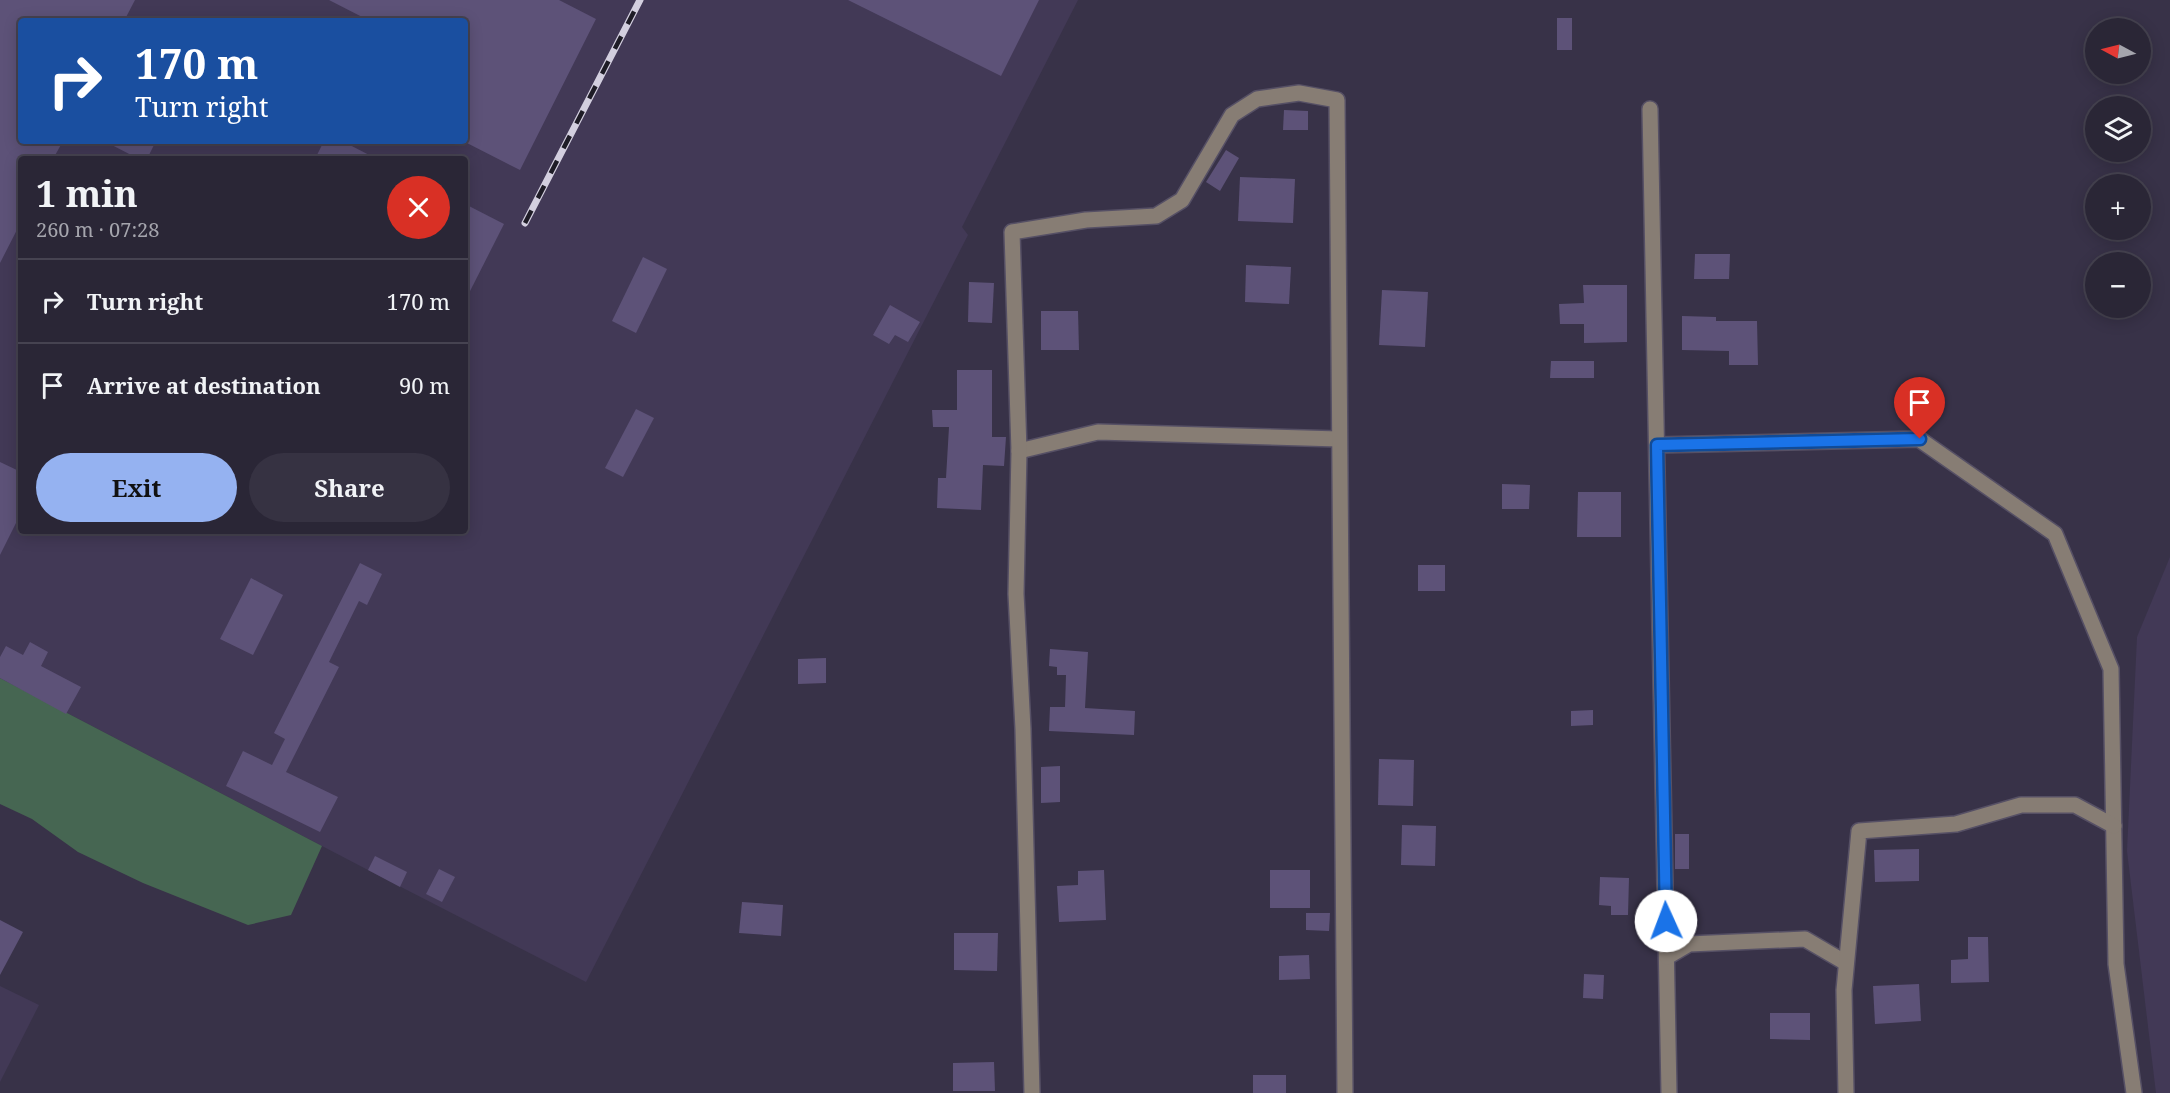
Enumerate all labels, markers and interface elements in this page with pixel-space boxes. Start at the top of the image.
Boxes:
north arrow [2085,18,2151,84]
map controls [2085,18,2151,318]
text: 170 m [135,34,259,91]
icon: right [36,42,114,120]
text: Turn right [135,88,268,125]
button: layers [2085,96,2151,162]
text: 1 min [36,169,138,218]
button: + [2085,174,2151,240]
button: close [387,176,450,239]
text: 260 m · 07:28 [36,216,159,243]
button: − [2085,252,2151,318]
icon: right [36,285,69,318]
text: Turn right [87,286,203,316]
text: 170 m [387,286,450,316]
icon: arrive [36,369,69,402]
text: Arrive at destination [87,370,321,400]
text: 90 m [399,370,450,400]
pin [1894,377,1945,439]
icon: arrive [1903,386,1936,419]
button: Exit [36,453,237,522]
button: Share [249,453,450,522]
position arrow [1634,889,1698,953]

